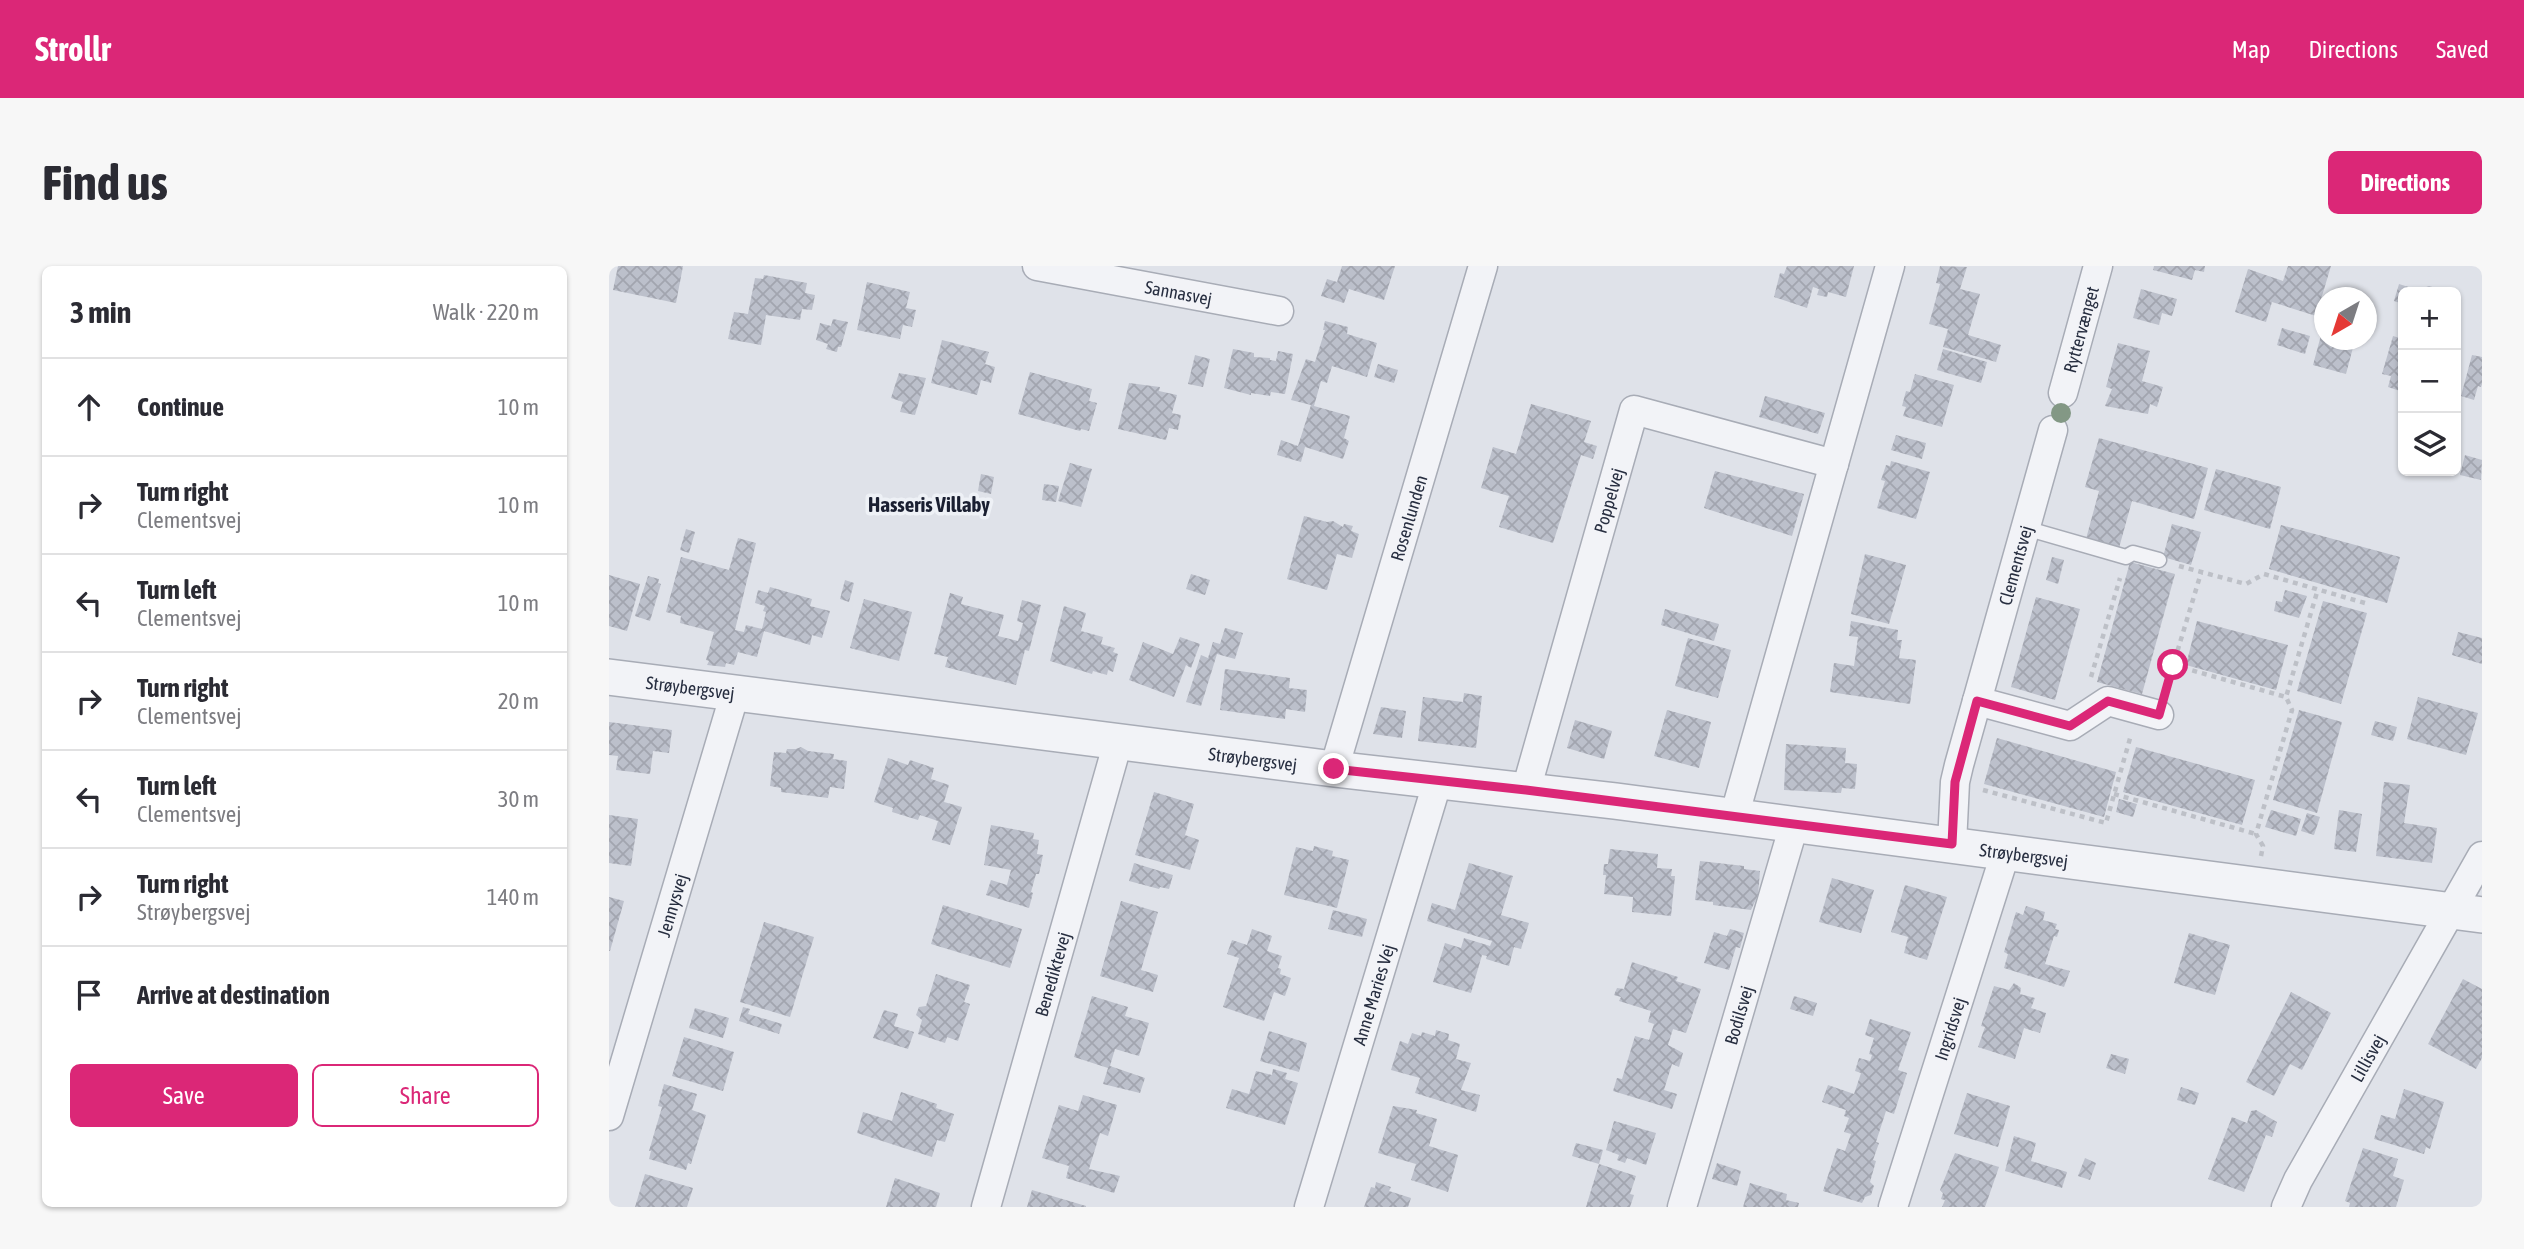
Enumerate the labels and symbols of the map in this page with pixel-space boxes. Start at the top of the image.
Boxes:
street label: Sannasvej [1143,276,1214,309]
street label: Ryttervænget [2059,284,2102,375]
north arrow [2314,287,2377,350]
street label: Poppelvej [1589,466,1627,535]
street label: Rosenlunden [1386,472,1431,563]
district label: Hasseris Villaby [868,492,990,516]
street label: Clementsvej [1994,523,2036,608]
route start [2157,649,2188,680]
street label: Strøybergsvej [645,671,736,703]
street label: Strøybergsvej [1207,743,1298,775]
route end [1318,753,1349,784]
street label: Strøybergsvej [1978,839,2069,871]
street label: Jennysvej [652,871,691,939]
street label: Benediktevej [1030,930,1074,1019]
street label: Anne Maries Vej [1348,941,1398,1048]
street label: Bodilsvej [1720,983,1757,1047]
street label: Ingridsvej [1930,995,1969,1063]
street label: Lillisvej [2346,1031,2389,1085]

